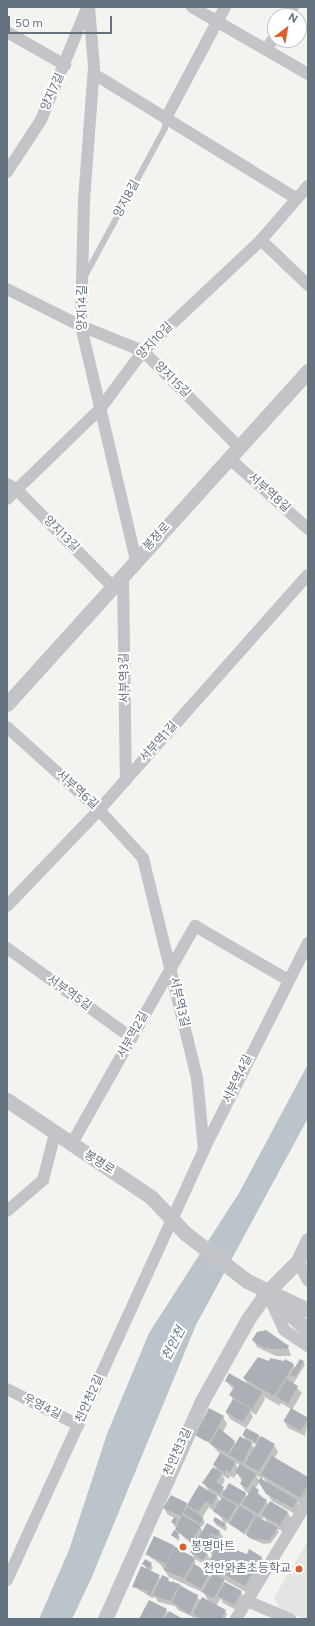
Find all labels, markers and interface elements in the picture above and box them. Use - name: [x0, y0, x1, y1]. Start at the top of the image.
- scale bar: [10, 8, 114, 34]
- north arrow: [267, 8, 307, 48]
- text: N: [286, 10, 300, 26]
- text: 50 m: [15, 16, 43, 30]
- street label: 양지7길: [38, 71, 68, 113]
- street label: 양지8길: [111, 178, 143, 220]
- street label: 양지14길: [76, 285, 90, 331]
- street label: 양지10길: [134, 320, 176, 362]
- street label: 양지15길: [151, 359, 193, 401]
- street label: 서부역8길: [245, 470, 293, 516]
- street label: 양지13길: [40, 513, 82, 555]
- street label: 봉정로: [140, 520, 174, 554]
- street label: 서부역3길: [117, 653, 133, 703]
- street label: 서부역1길: [137, 719, 181, 765]
- street label: 서부역6길: [53, 768, 101, 812]
- street label: 서부역5길: [44, 972, 94, 1014]
- street label: 서부역3길: [166, 976, 192, 1028]
- street label: 서부역2길: [114, 1009, 152, 1061]
- street label: 서부역4길: [220, 1053, 256, 1105]
- street label: 봉명로: [81, 1148, 117, 1178]
- water label: 천안천: [159, 1324, 189, 1364]
- street label: 천안천2길: [73, 1373, 107, 1425]
- street label: 우영4길: [21, 1391, 63, 1423]
- street label: 천안천3길: [161, 1426, 195, 1478]
- place label: 봉명마트: [191, 1540, 235, 1554]
- marker: 봉명마트: [178, 1542, 188, 1552]
- place label: 천안와촌초등학교: [203, 1562, 291, 1576]
- marker: 천안와촌초등학교: [294, 1564, 304, 1574]

